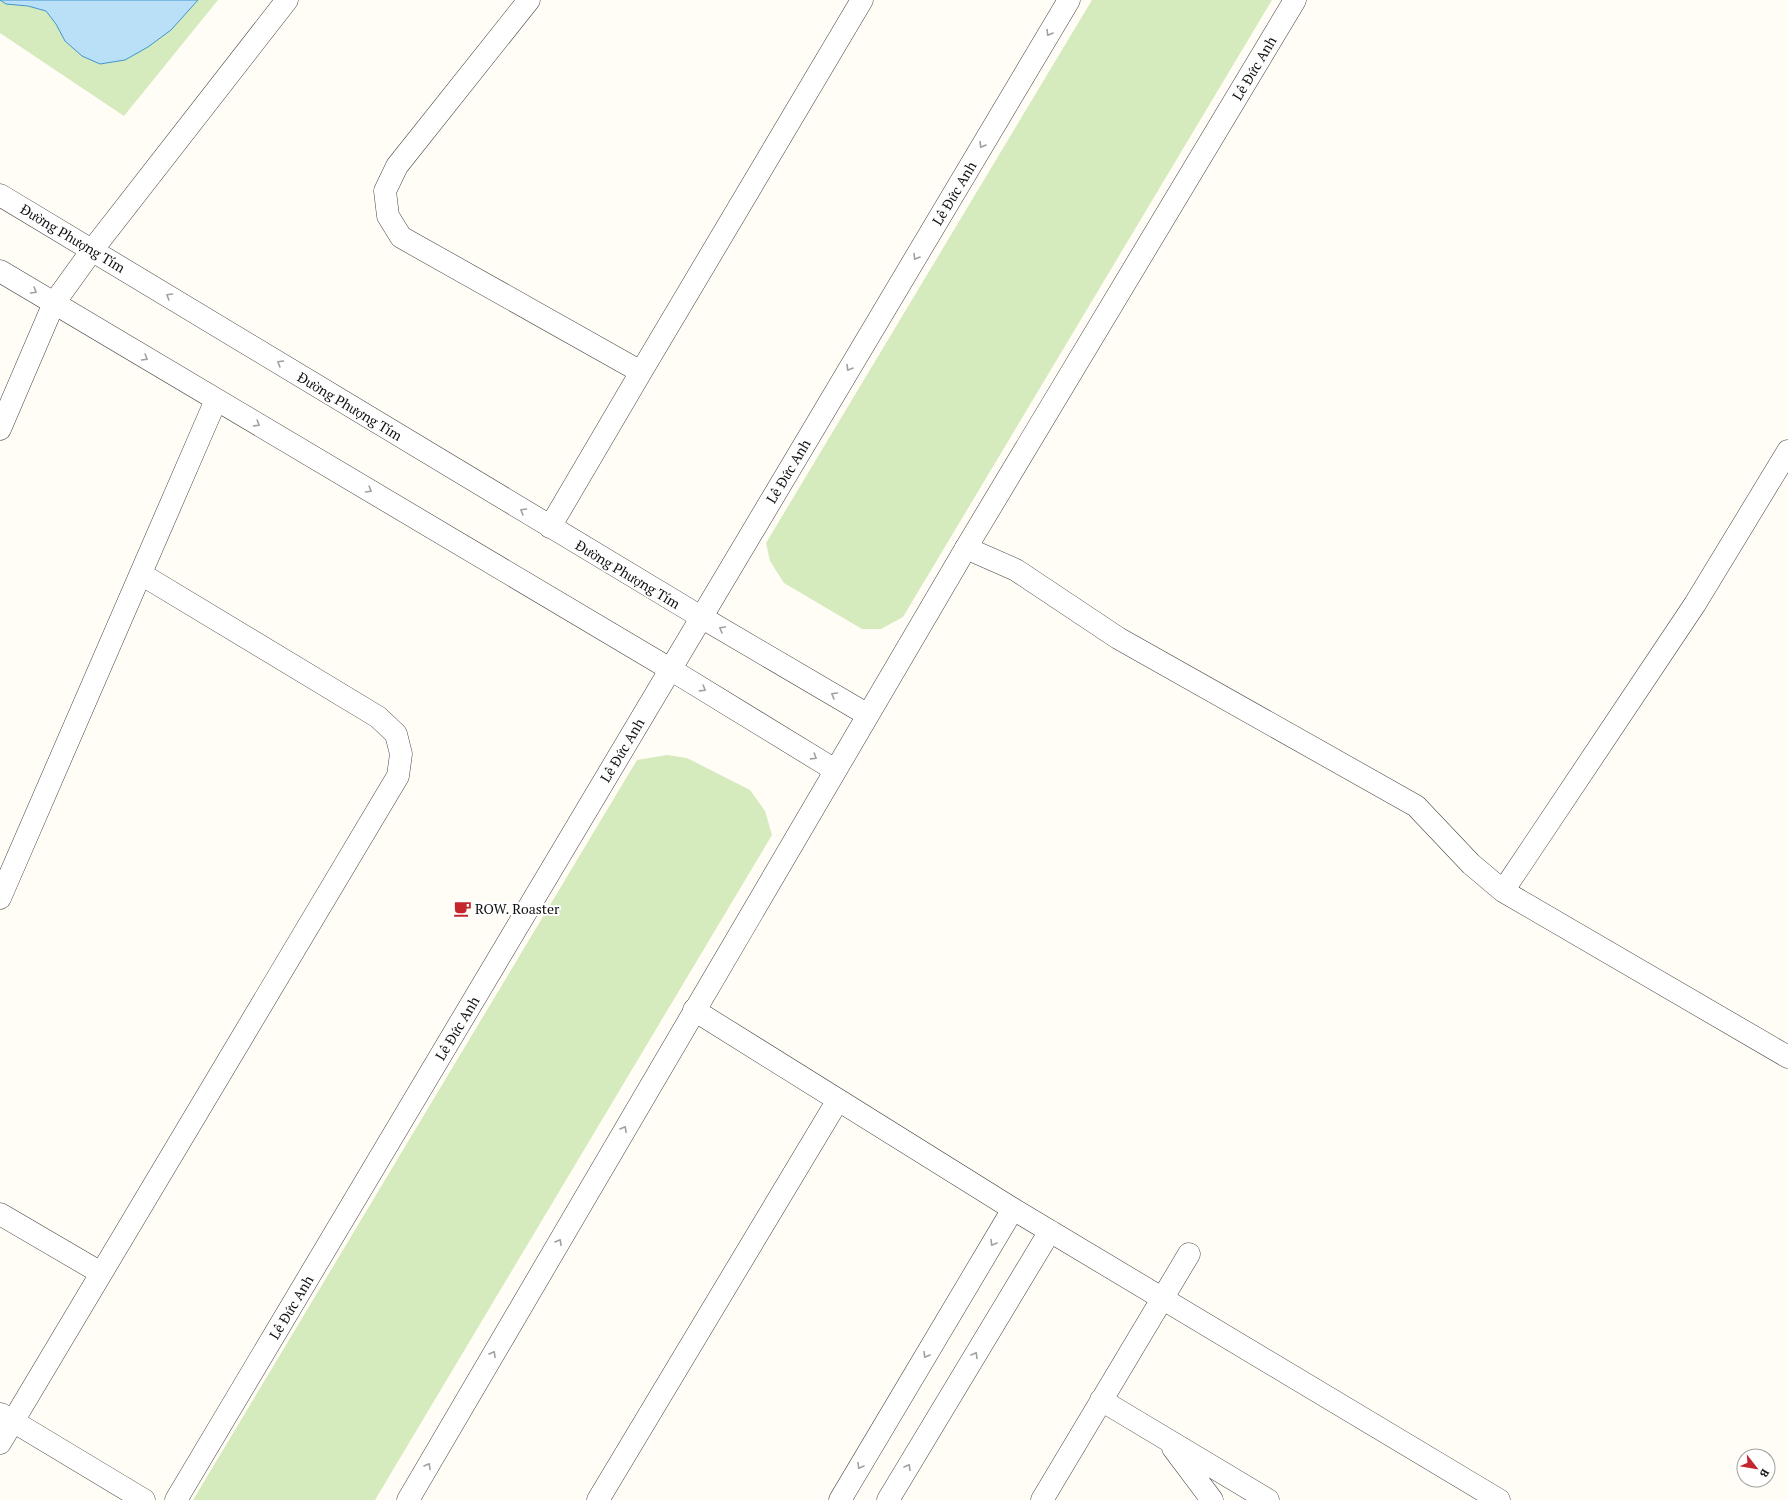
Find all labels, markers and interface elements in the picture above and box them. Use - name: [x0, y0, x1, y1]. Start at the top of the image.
- one-way arrow: [1046, 29, 1053, 37]
- street label: Lê Đức Anh: [1227, 33, 1281, 103]
- one-way arrow: [980, 141, 987, 148]
- street label: Lê Đức Anh: [927, 158, 981, 228]
- street label: Đường Phượng Tím: [17, 199, 129, 277]
- one-way arrow: [913, 253, 920, 260]
- one-way arrow: [30, 287, 37, 294]
- one-way arrow: [166, 293, 173, 301]
- one-way arrow: [141, 353, 148, 360]
- one-way arrow: [277, 361, 284, 368]
- one-way arrow: [846, 364, 854, 371]
- street label: Đường Phượng Tím: [294, 367, 406, 445]
- one-way arrow: [253, 419, 260, 426]
- street label: Lê Đức Anh: [761, 436, 815, 506]
- one-way arrow: [365, 486, 372, 493]
- one-way arrow: [520, 508, 527, 515]
- street label: Đường Phượng Tím: [572, 535, 684, 613]
- one-way arrow: [719, 627, 726, 634]
- one-way arrow: [699, 685, 706, 692]
- one-way arrow: [831, 693, 838, 700]
- street label: Lê Đức Anh: [595, 715, 649, 785]
- one-way arrow: [810, 753, 817, 760]
- cafe icon: ROW. Roaster: [452, 898, 472, 918]
- place label: ROW. Roaster: [475, 899, 560, 918]
- street label: Lê Đức Anh: [430, 993, 484, 1063]
- one-way arrow: [620, 1126, 627, 1133]
- one-way arrow: [554, 1239, 561, 1246]
- one-way arrow: [991, 1239, 998, 1246]
- street label: Lê Đức Anh: [264, 1272, 318, 1342]
- one-way arrow: [489, 1351, 496, 1358]
- one-way arrow: [924, 1351, 931, 1358]
- one-way arrow: [971, 1352, 978, 1359]
- north arrow: [1736, 1448, 1776, 1488]
- one-way arrow: [857, 1462, 864, 1469]
- one-way arrow: [423, 1463, 431, 1470]
- one-way arrow: [904, 1464, 911, 1471]
- text: B: [1757, 1466, 1772, 1480]

